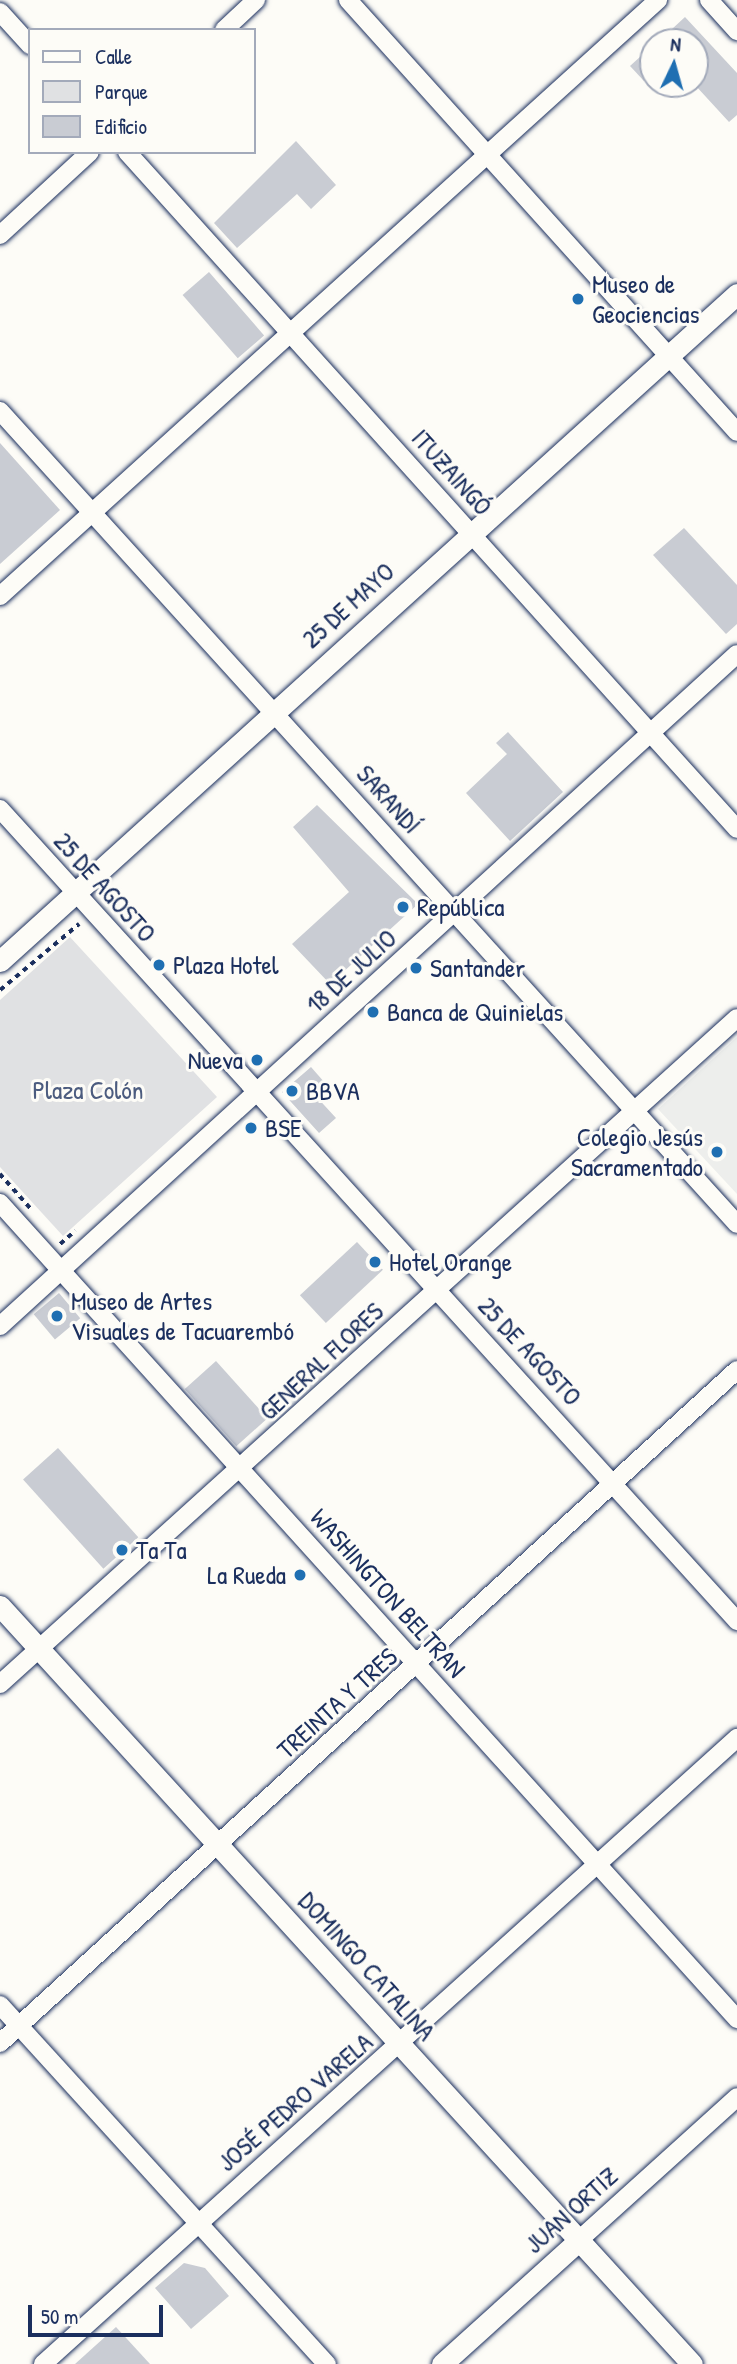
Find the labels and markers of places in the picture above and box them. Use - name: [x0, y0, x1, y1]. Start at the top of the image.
- place label: Museo de Geociencias: [592, 268, 699, 330]
- marker: Museo de Geociencias: [570, 291, 586, 307]
- place label: República: [417, 891, 504, 923]
- marker: República: [395, 899, 411, 915]
- place label: Plaza Hotel: [173, 949, 279, 981]
- place label: Santander: [430, 952, 525, 984]
- marker: Plaza Hotel: [151, 957, 167, 973]
- marker: Santander: [408, 960, 424, 976]
- place label: Banca de Quinielas: [387, 996, 563, 1028]
- marker: Banca de Quinielas: [365, 1004, 381, 1020]
- place label: Nueva: [188, 1044, 243, 1076]
- marker: Nueva: [249, 1052, 265, 1068]
- place label: BBVA: [306, 1075, 360, 1107]
- marker: BBVA: [284, 1083, 300, 1099]
- place label: BSE: [265, 1112, 302, 1144]
- marker: BSE: [243, 1120, 259, 1136]
- place label: Colegio Jesús Sacramentado: [571, 1121, 703, 1182]
- marker: Colegio Jesús Sacramentado: [709, 1144, 725, 1160]
- place label: Hotel Orange: [389, 1246, 512, 1278]
- marker: Hotel Orange: [367, 1254, 383, 1270]
- place label: Museo de Artes Visuales de Tacuarembó: [71, 1285, 294, 1346]
- marker: Museo de Artes Visuales de Tacuarembó: [49, 1308, 65, 1324]
- place label: Ta Ta: [136, 1534, 187, 1566]
- marker: Ta Ta: [114, 1542, 130, 1558]
- place label: La Rueda: [207, 1559, 286, 1591]
- marker: La Rueda: [292, 1567, 308, 1583]

